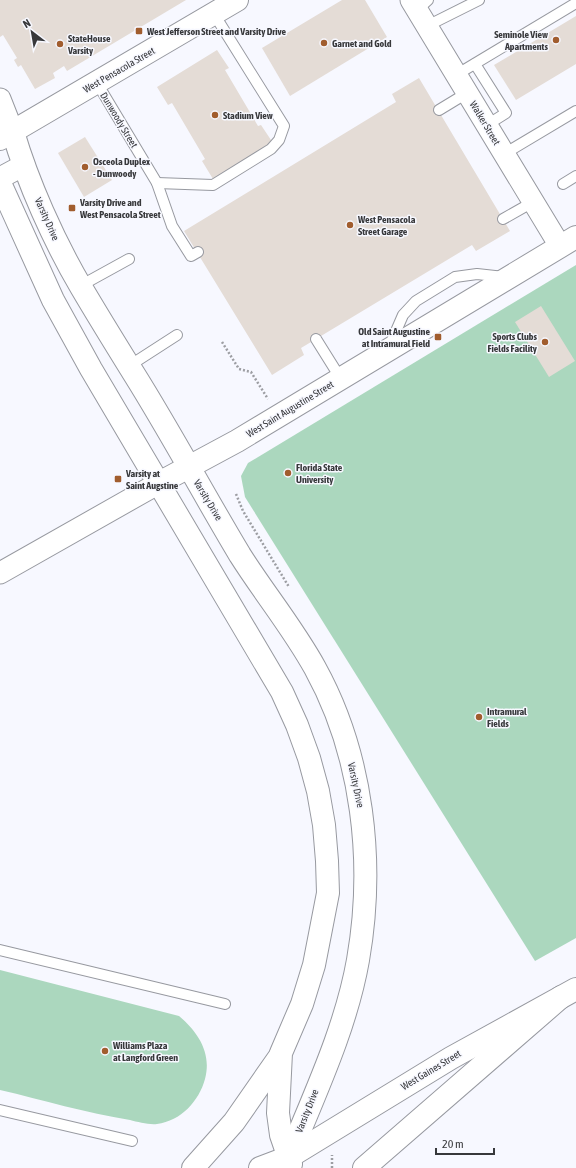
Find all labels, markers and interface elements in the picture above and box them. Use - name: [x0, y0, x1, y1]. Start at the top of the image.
- north arrow: [12, 12, 52, 52]
- text: N: [21, 17, 33, 30]
- marker: West Jefferson Street and Varsity Drive: [134, 26, 144, 36]
- place label: West Jefferson Street and Varsity Drive: [146, 26, 287, 37]
- place label: Seminole View Apartments: [494, 29, 548, 52]
- place label: StateHouse Varsity: [67, 33, 111, 56]
- marker: Seminole View Apartments: [551, 35, 561, 45]
- marker: Garnet and Gold: [319, 38, 329, 48]
- place label: Garnet and Gold: [332, 38, 392, 49]
- marker: StateHouse Varsity: [55, 39, 65, 49]
- street label: West Pensacola Street: [81, 45, 157, 95]
- street label: Dunwoody Street: [98, 90, 140, 150]
- street label: Walker Street: [468, 99, 502, 147]
- marker: Stadium View: [210, 110, 220, 120]
- place label: Stadium View: [223, 110, 273, 121]
- place label: Osceola Duplex - Dunwoody: [93, 156, 150, 179]
- marker: Osceola Duplex - Dunwoody: [80, 162, 90, 172]
- street label: Varsity Drive: [33, 196, 62, 243]
- place label: Varsity Drive and West Pensacola Street: [79, 197, 161, 220]
- marker: Varsity Drive and West Pensacola Street: [67, 203, 77, 213]
- place label: West Pensacola Street Garage: [357, 214, 416, 237]
- marker: West Pensacola Street Garage: [345, 220, 355, 230]
- place label: Old Saint Augustine at Intramural Field: [358, 326, 430, 349]
- place label: Sports Clubs Fields Facility: [488, 331, 538, 354]
- marker: Old Saint Augustine at Intramural Field: [433, 332, 443, 342]
- marker: Sports Clubs Fields Facility: [540, 337, 550, 347]
- street label: West Saint Augustine Street: [244, 379, 336, 439]
- place label: Florida State University: [296, 462, 343, 485]
- place label: Varsity at Saint Augstine: [125, 468, 179, 491]
- marker: Florida State University: [283, 468, 293, 478]
- marker: Varsity at Saint Augstine: [113, 474, 123, 484]
- street label: Varsity Drive: [191, 478, 225, 523]
- place label: Intramural Fields: [487, 706, 527, 729]
- marker: Intramural Fields: [474, 712, 484, 722]
- street label: Varsity Drive: [346, 761, 366, 809]
- place label: Williams Plaza at Langford Green: [112, 1040, 178, 1063]
- marker: Williams Plaza at Langford Green: [100, 1046, 110, 1056]
- street label: West Gaines Street: [399, 1048, 463, 1092]
- street label: Varsity Drive: [293, 1087, 321, 1134]
- scale bar: [436, 1130, 494, 1156]
- text: 20 m: [442, 1137, 464, 1151]

